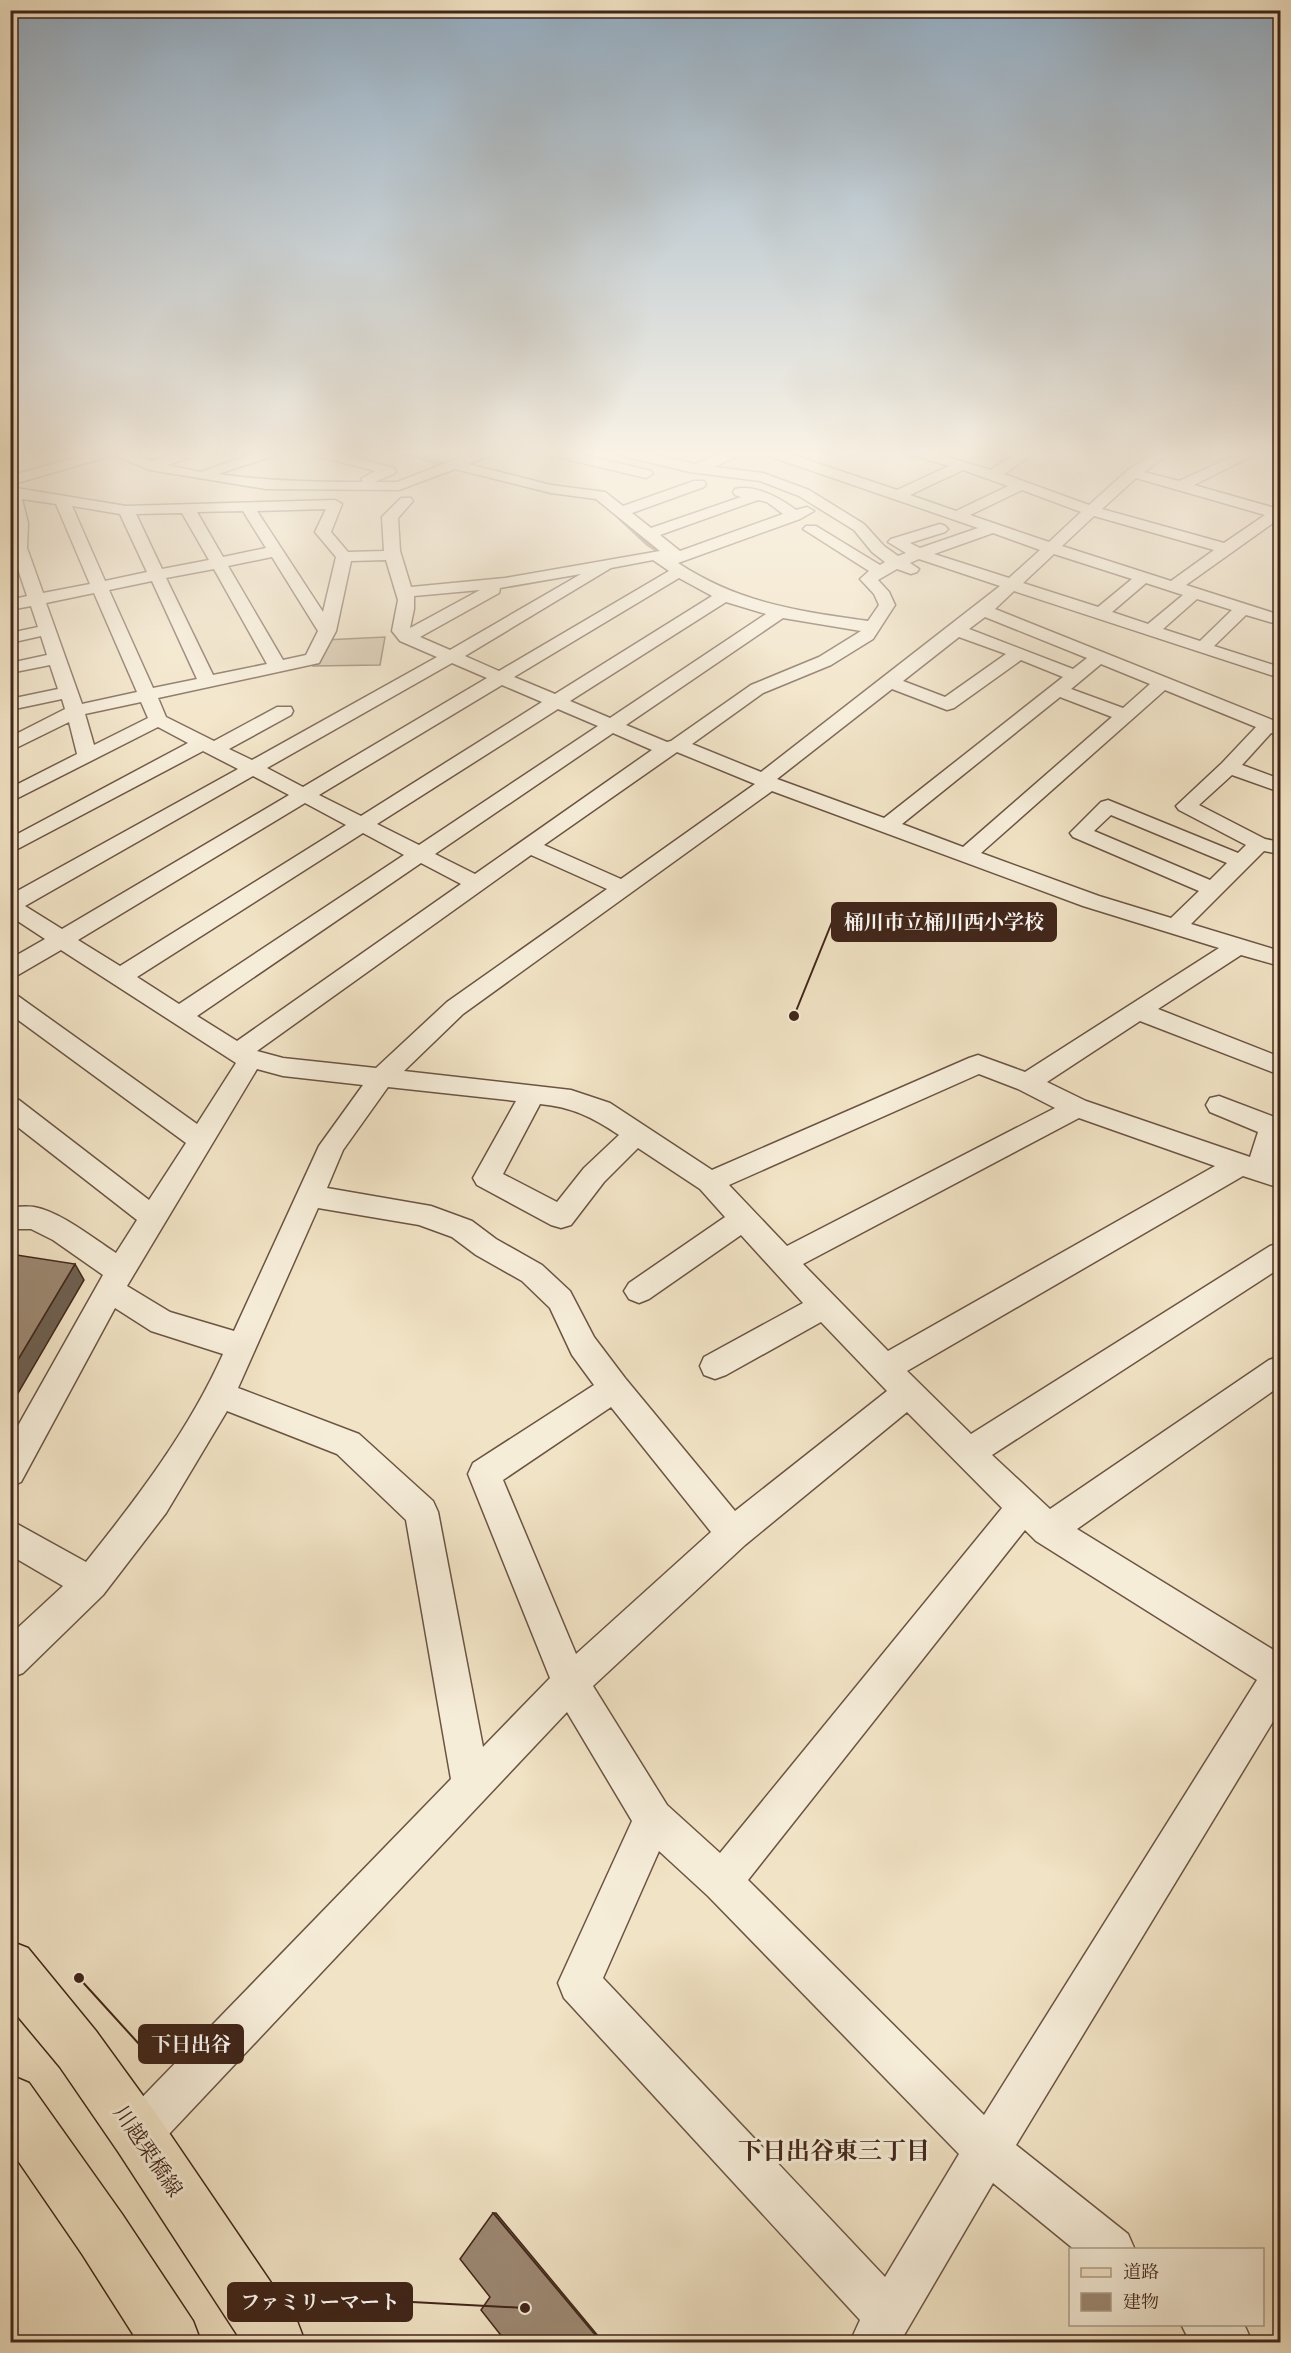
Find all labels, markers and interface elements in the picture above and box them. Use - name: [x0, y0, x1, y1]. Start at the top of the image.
- callout: 桶川市立桶川西小学校: [832, 903, 1056, 941]
- text: 桶川市立桶川西小学校: [844, 910, 1044, 934]
- callout: 下日出谷: [139, 2025, 243, 2063]
- text: 下日出谷: [151, 2032, 231, 2056]
- street label: 川越栗橋線: [109, 2100, 188, 2201]
- district label: 下日出谷東三丁目: [738, 2136, 930, 2165]
- legend: [1069, 2248, 1264, 2326]
- text: 道路: [1123, 2261, 1159, 2283]
- callout: ファミリーマート: [228, 2283, 412, 2321]
- text: ファミリーマート: [240, 2290, 400, 2314]
- text: 建物: [1123, 2291, 1159, 2313]

